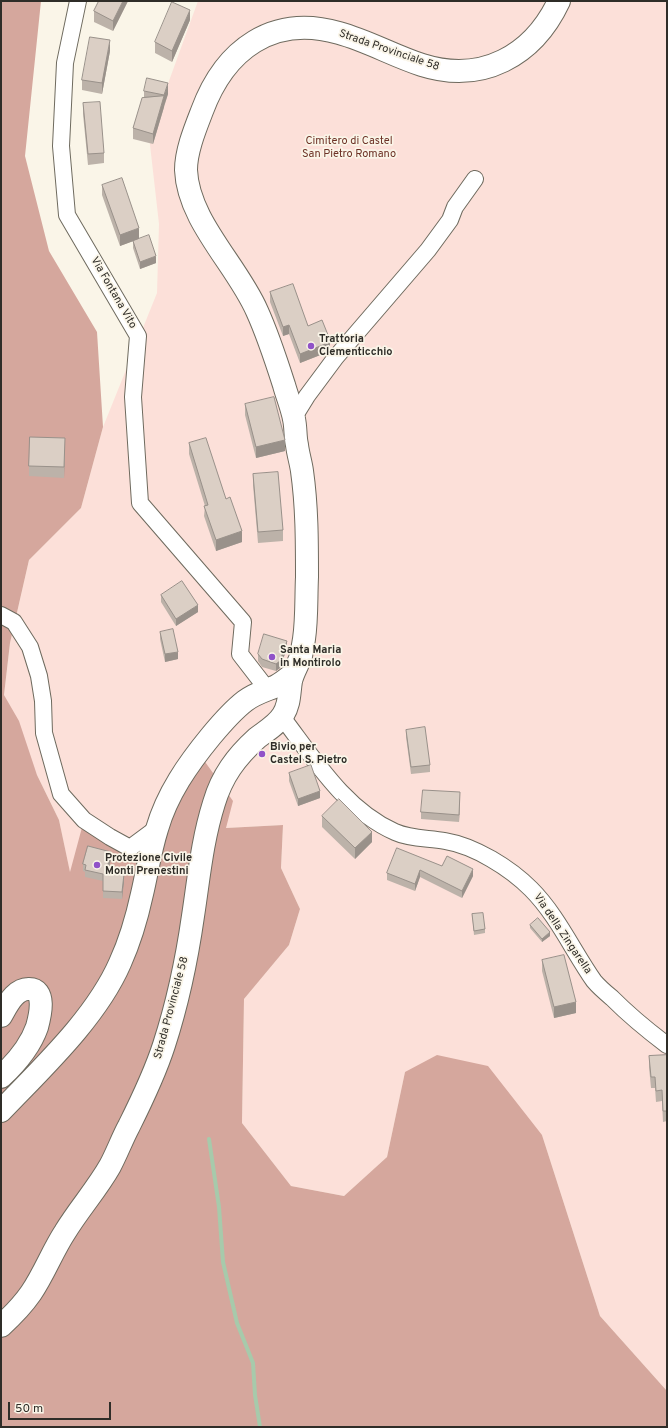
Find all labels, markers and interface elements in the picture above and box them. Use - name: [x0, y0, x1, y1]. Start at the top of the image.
- street label: Strada Provinciale 58: [337, 28, 441, 74]
- park label: Cimitero di Castel San Pietro Romano: [302, 135, 396, 161]
- street label: Via Fontana Vito: [87, 255, 139, 331]
- place label: Trattoria Clementicchio: [319, 333, 393, 359]
- marker: Trattoria Clementicchio: [306, 341, 316, 351]
- place label: Santa Maria in Montirolo: [280, 644, 341, 670]
- marker: Santa Maria in Montirolo: [267, 652, 277, 662]
- place label: Bivio per Castel S. Pietro: [270, 741, 347, 767]
- marker: Bivio per Castel S. Pietro: [257, 749, 267, 759]
- place label: Protezione Civile Monti Prenestini: [105, 852, 192, 878]
- marker: Protezione Civile Monti Prenestini: [92, 860, 102, 870]
- street label: Via della Zingarella: [530, 891, 594, 977]
- street label: Strada Provinciale 58: [152, 955, 192, 1061]
- scale bar: [10, 1394, 113, 1420]
- text: 50 m: [15, 1401, 43, 1417]

